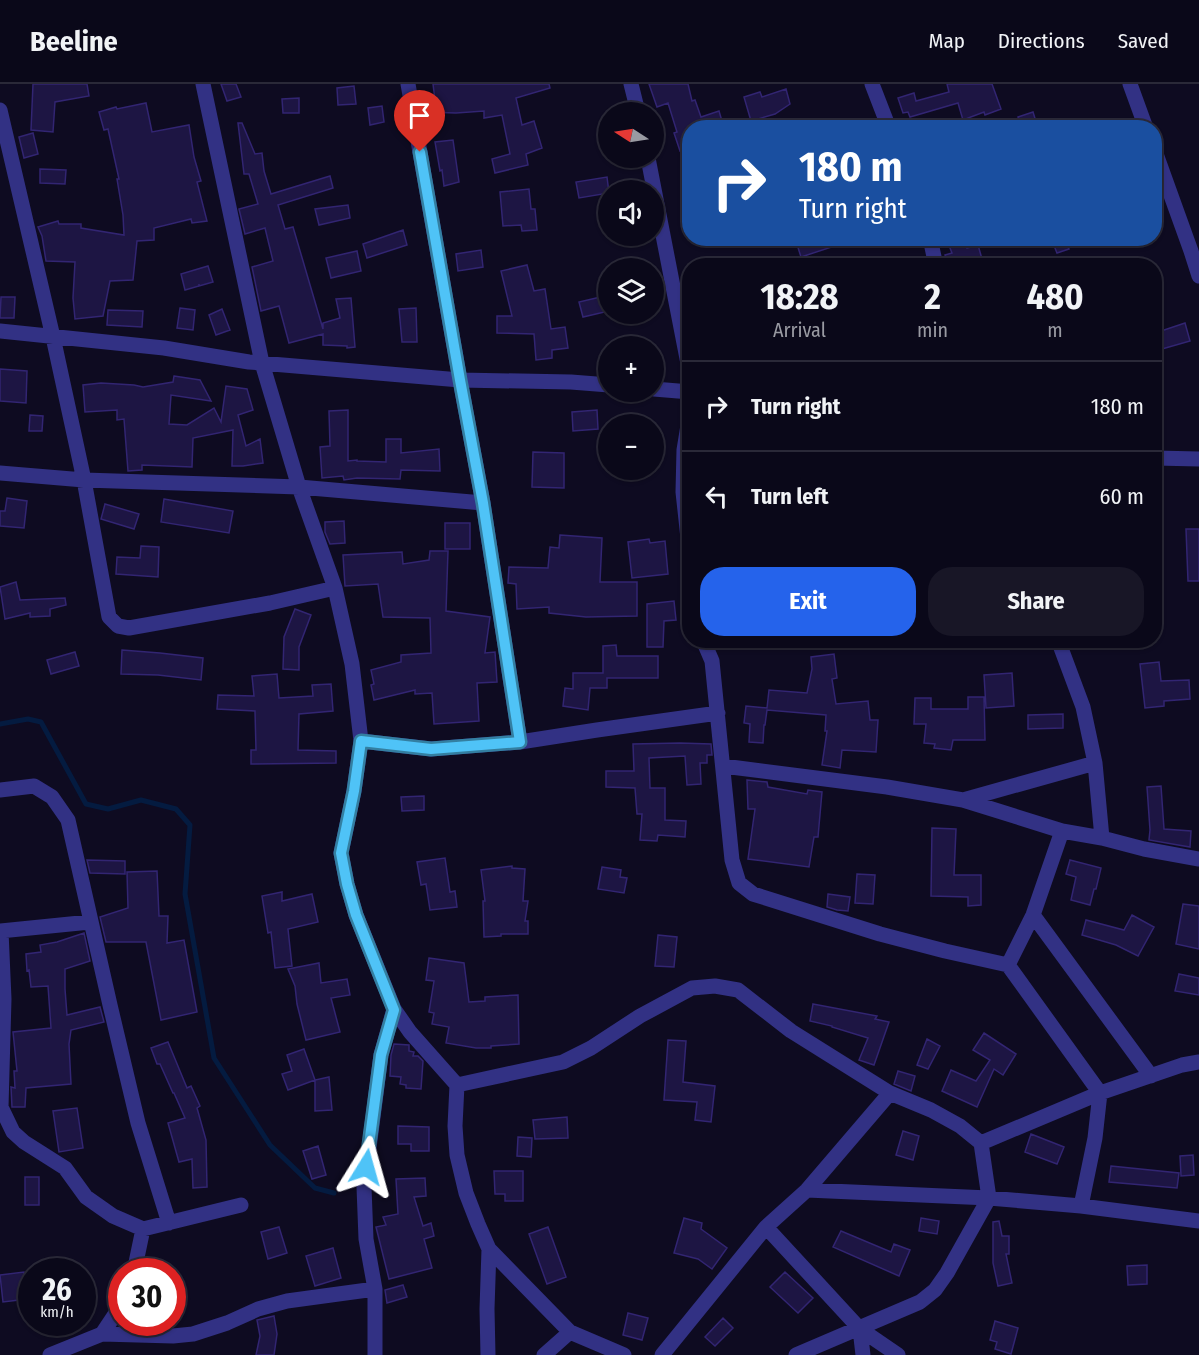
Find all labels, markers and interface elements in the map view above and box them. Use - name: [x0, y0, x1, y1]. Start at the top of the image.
- text: Beeline: [30, 25, 118, 58]
- text: Map: [928, 28, 965, 54]
- text: Directions: [998, 28, 1085, 54]
- text: Saved: [1118, 28, 1169, 54]
- pin: [394, 90, 445, 152]
- icon: arrive: [403, 99, 436, 132]
- north arrow: [598, 102, 664, 168]
- map controls: [598, 102, 664, 480]
- text: 180 m: [799, 142, 903, 192]
- icon: right: [700, 144, 778, 222]
- button: sound: [598, 180, 664, 246]
- text: Turn right: [799, 193, 907, 225]
- button: layers: [598, 258, 664, 324]
- text: 18:28: [760, 275, 839, 319]
- text: 2: [924, 275, 941, 319]
- text: 480: [1026, 275, 1084, 319]
- text: Arrival: [773, 318, 826, 342]
- text: min: [917, 318, 948, 342]
- text: m: [1047, 318, 1063, 342]
- button: +: [598, 336, 664, 402]
- icon: right: [700, 390, 733, 423]
- text: Turn right: [751, 393, 840, 420]
- text: 180 m: [1091, 393, 1144, 420]
- button: −: [598, 414, 664, 480]
- icon: left: [700, 480, 733, 513]
- text: Turn left: [751, 483, 829, 510]
- text: 60 m: [1100, 483, 1144, 510]
- button: Exit: [700, 567, 916, 636]
- button: Share: [928, 567, 1144, 636]
- position arrow: [334, 1135, 398, 1199]
- speed limit sign: 30: [108, 1258, 186, 1336]
- text: 26: [42, 1272, 72, 1308]
- text: km/h: [40, 1303, 74, 1321]

